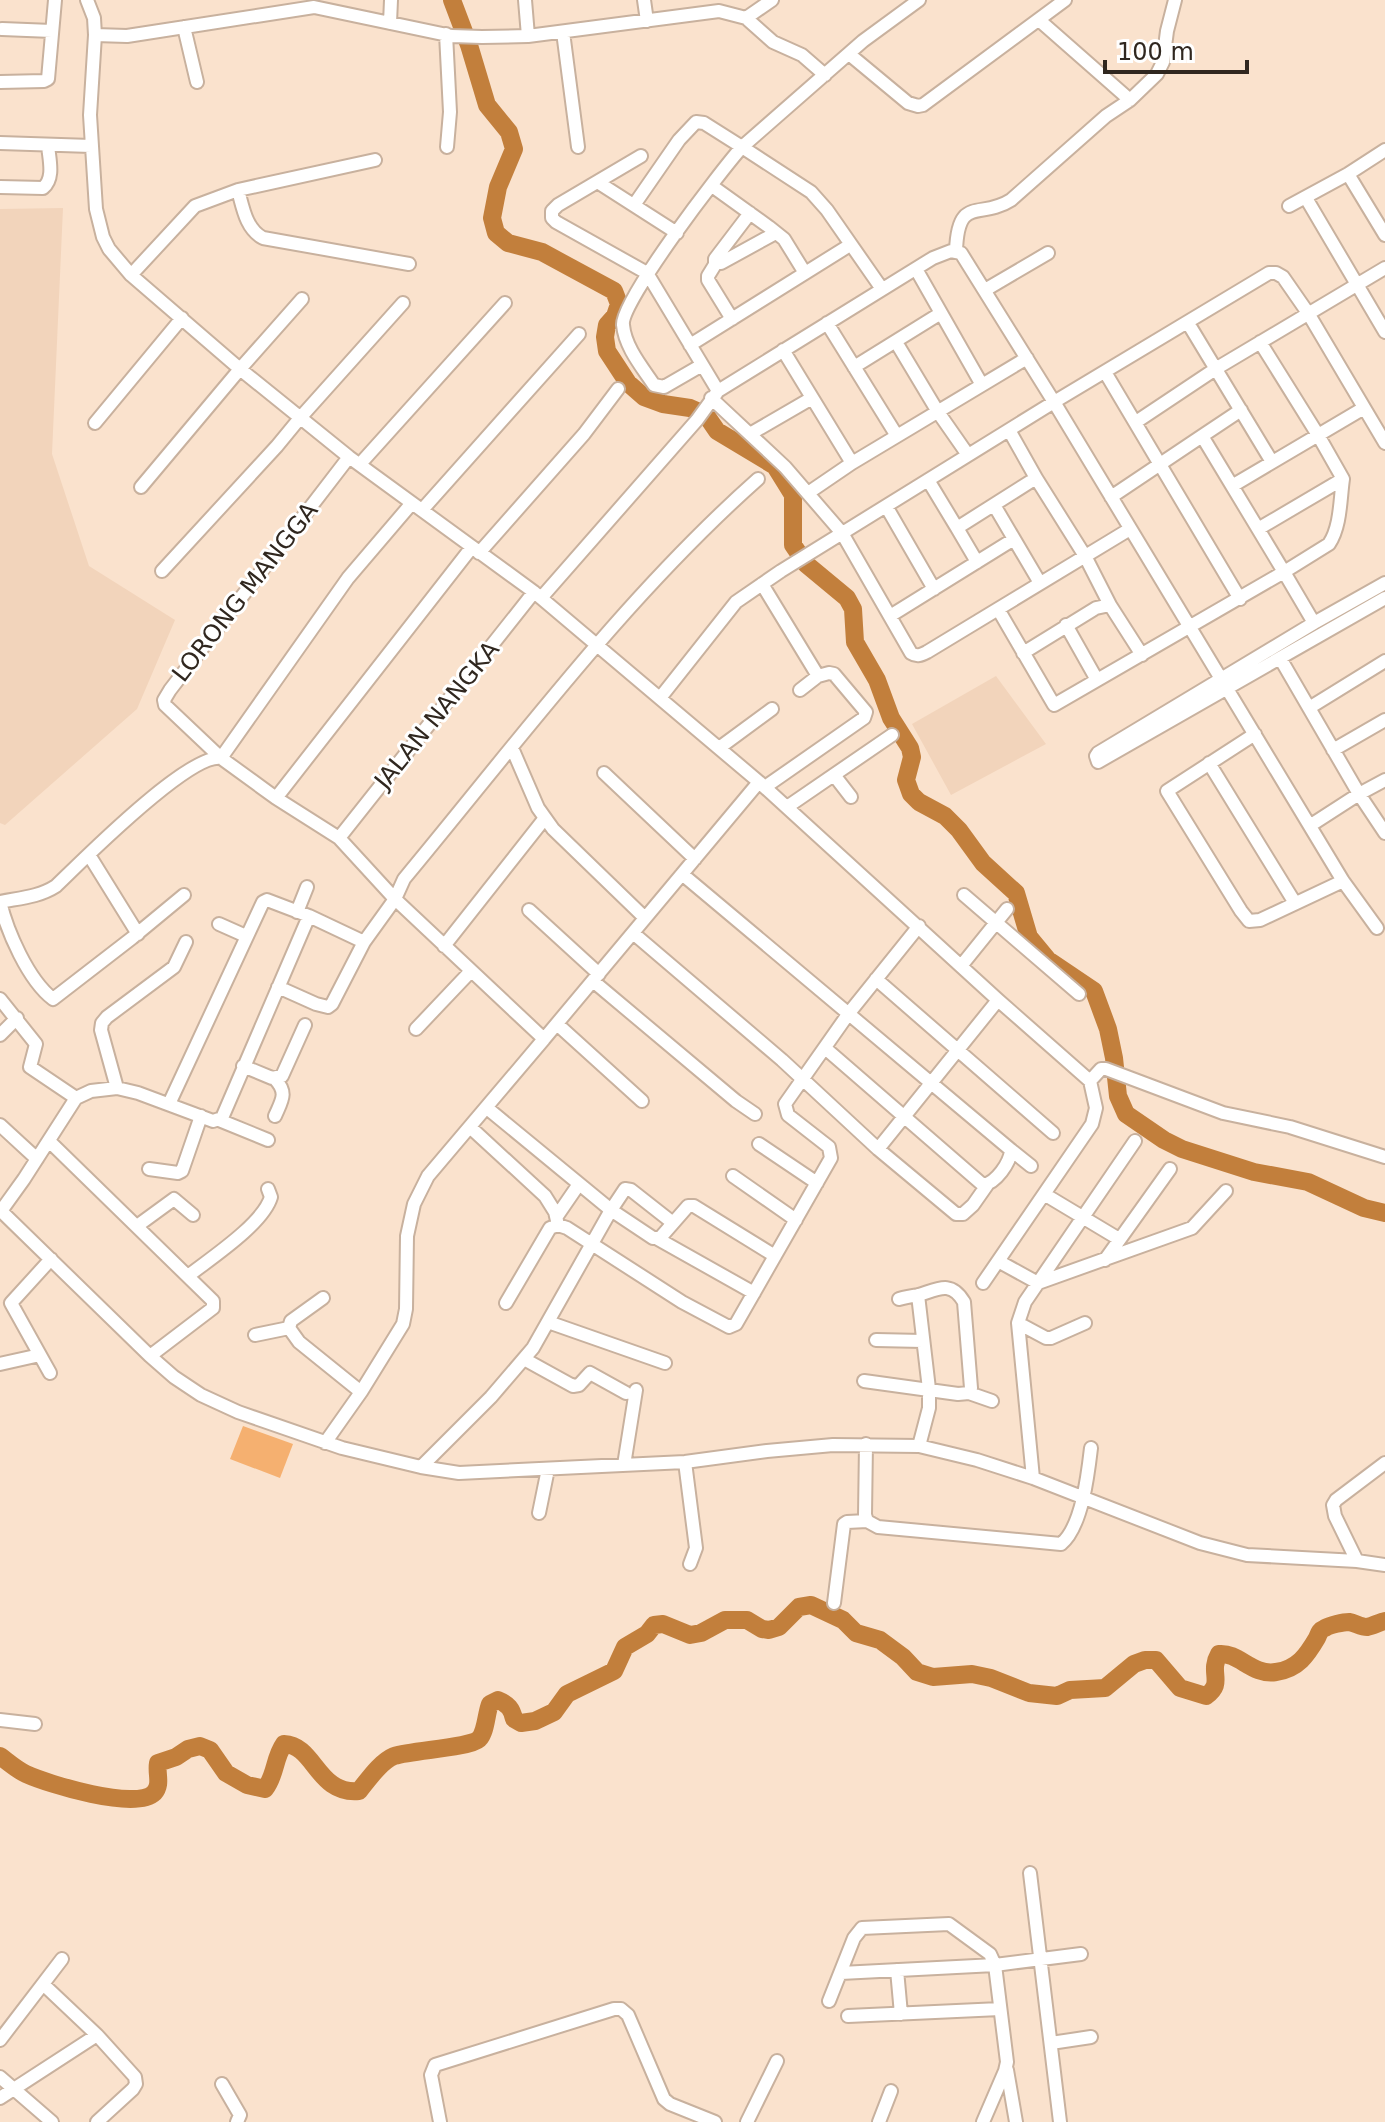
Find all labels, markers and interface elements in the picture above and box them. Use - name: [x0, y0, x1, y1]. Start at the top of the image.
- scale bar: [1105, 24, 1247, 74]
- text: 100 m: [1117, 38, 1194, 66]
- street label: LORONG MANGGA: [166, 496, 324, 687]
- street label: JALAN NANGKA: [368, 635, 505, 796]

